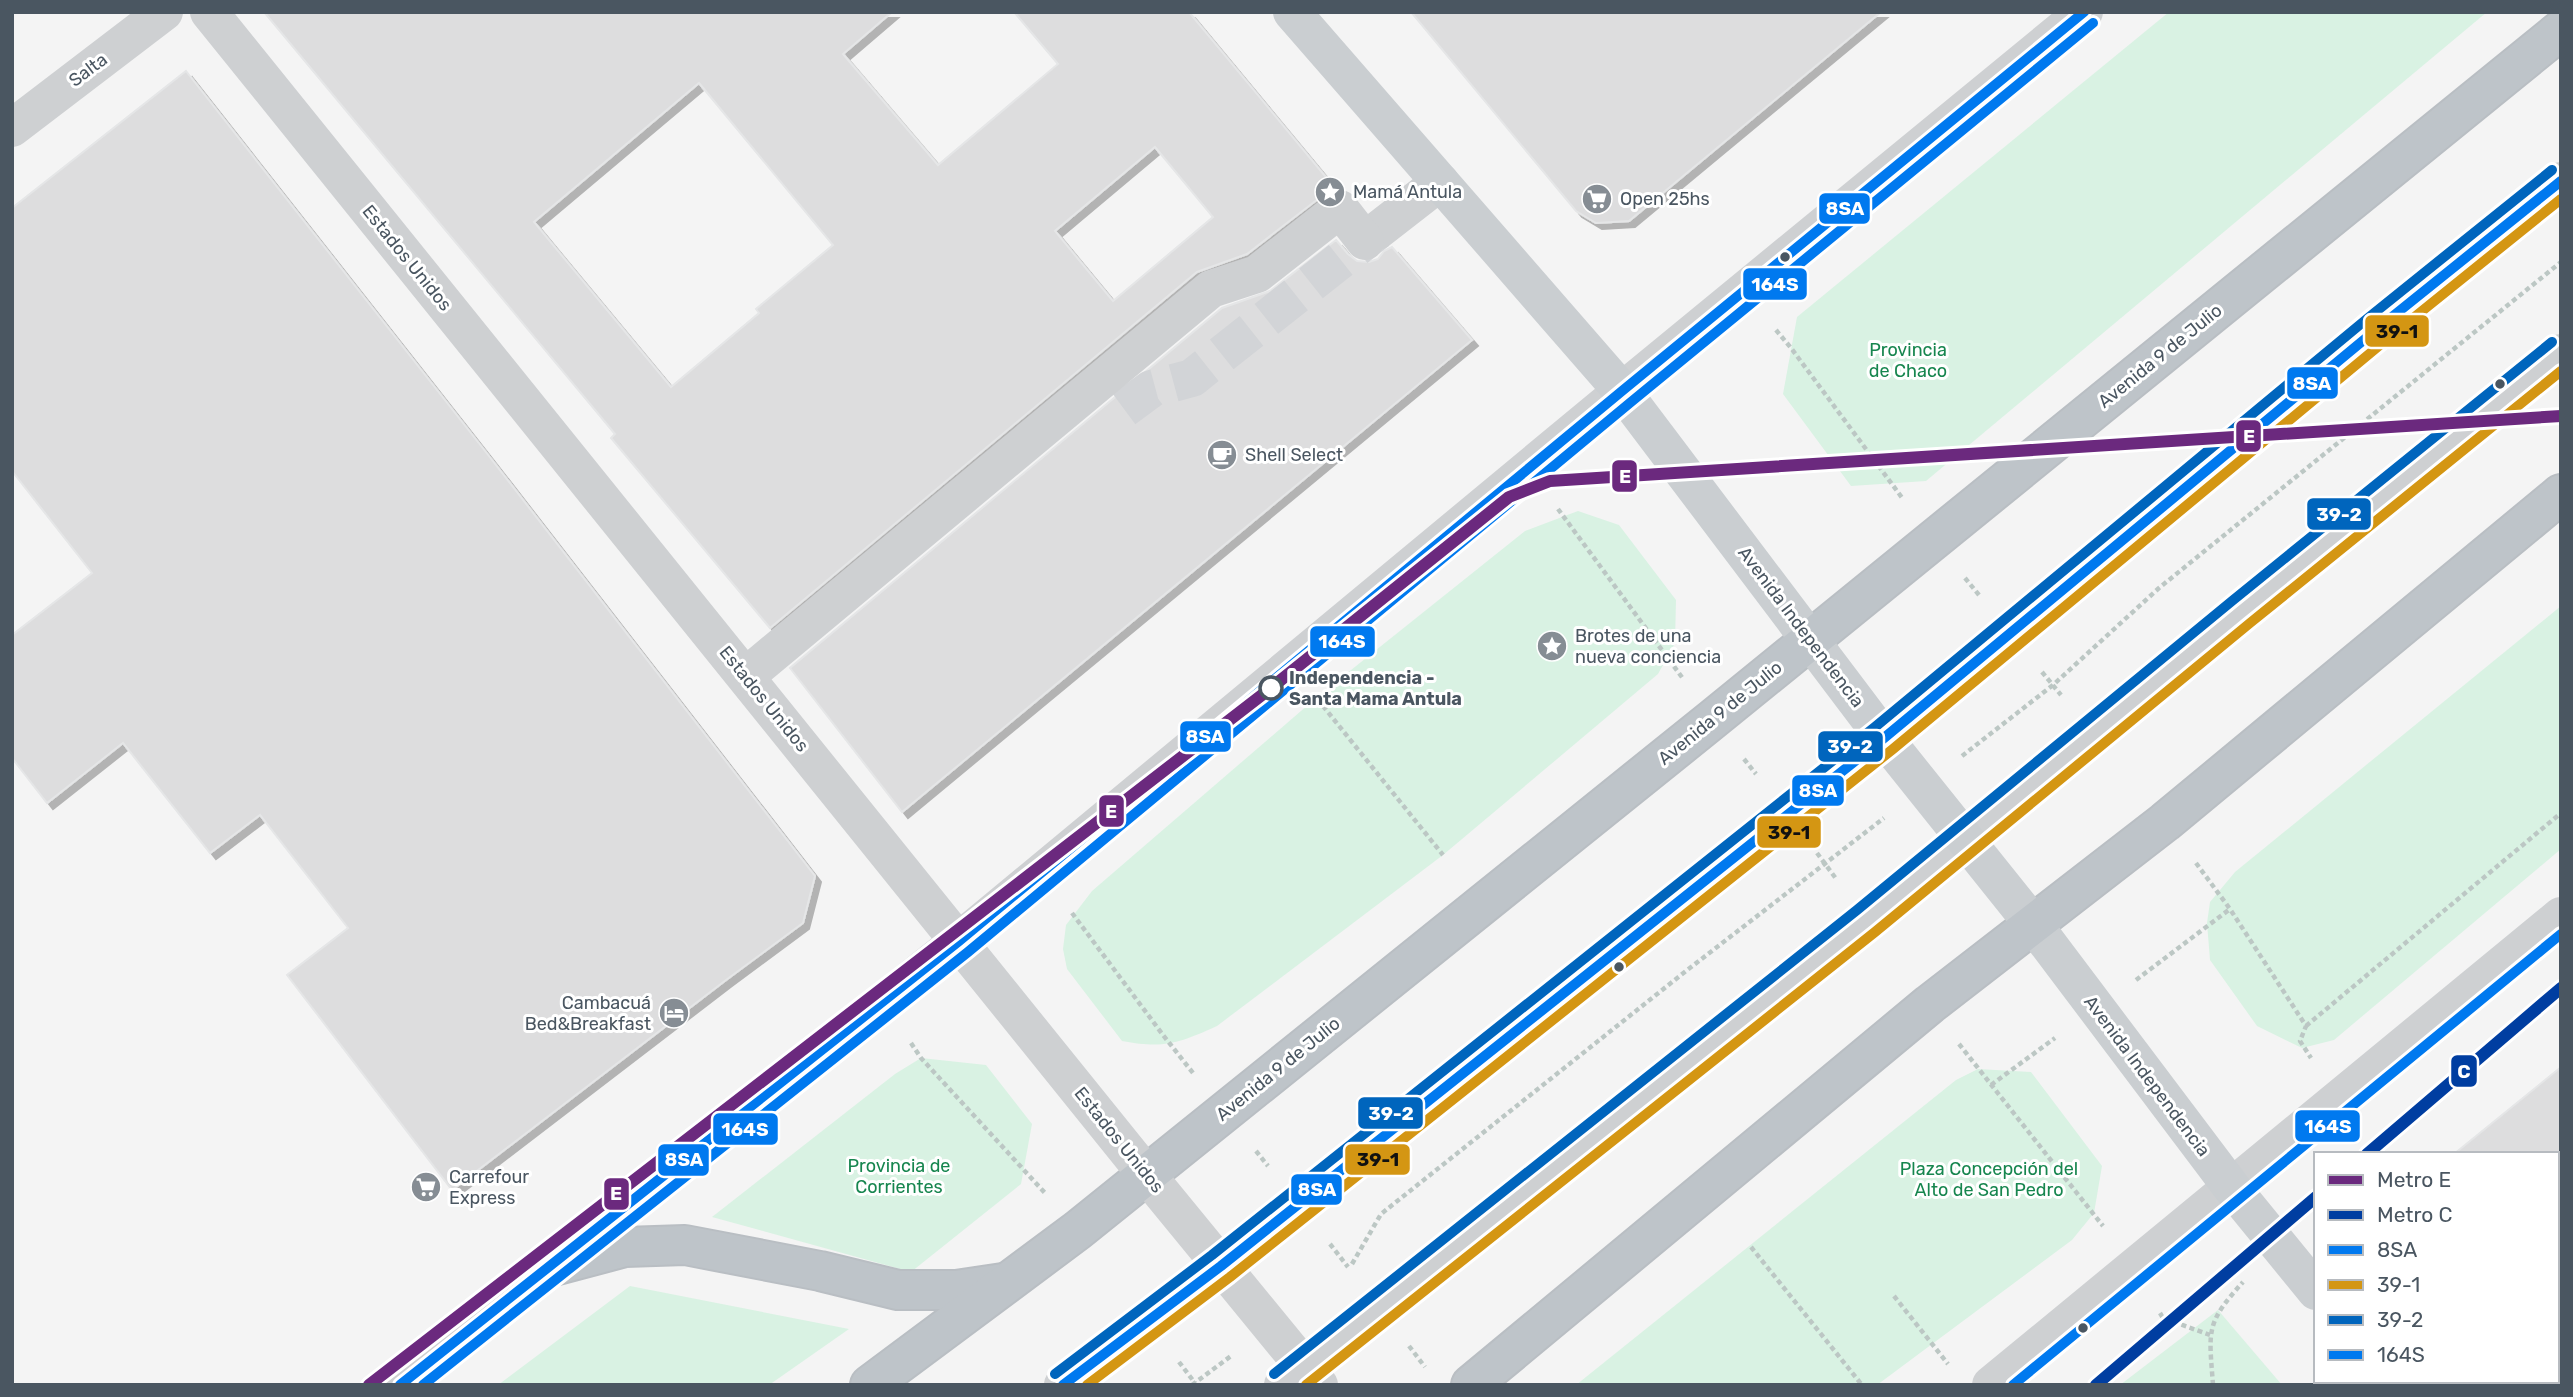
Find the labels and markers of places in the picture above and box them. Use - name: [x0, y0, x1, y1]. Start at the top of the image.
- place icon: Mamá Antula: [1313, 175, 1347, 209]
- place label: Mamá Antula: [1353, 181, 1462, 203]
- supermarket icon: Open 25hs: [1580, 182, 1614, 216]
- place label: Open 25hs: [1620, 188, 1710, 210]
- unlabelled marker: [1778, 250, 1792, 264]
- unlabelled marker: [2493, 377, 2507, 391]
- cafe icon: Shell Select: [1205, 438, 1239, 472]
- place label: Shell Select: [1245, 444, 1343, 466]
- place label: Brotes de una nueva conciencia: [1575, 625, 1721, 668]
- place icon: Brotes de una nueva conciencia: [1535, 629, 1569, 663]
- place label: Independencia - Santa Mama Antula: [1289, 667, 1462, 710]
- marker: Independencia - Santa Mama Antula: [1259, 676, 1283, 700]
- unlabelled marker: [1612, 960, 1626, 974]
- place label: Cambacuá Bed&Breakfast: [525, 992, 651, 1035]
- hotel icon: Cambacuá Bed&Breakfast: [657, 996, 691, 1030]
- place label: Carrefour Express: [449, 1166, 529, 1209]
- supermarket icon: Carrefour Express: [409, 1170, 443, 1204]
- unlabelled marker: [2076, 1321, 2090, 1335]

